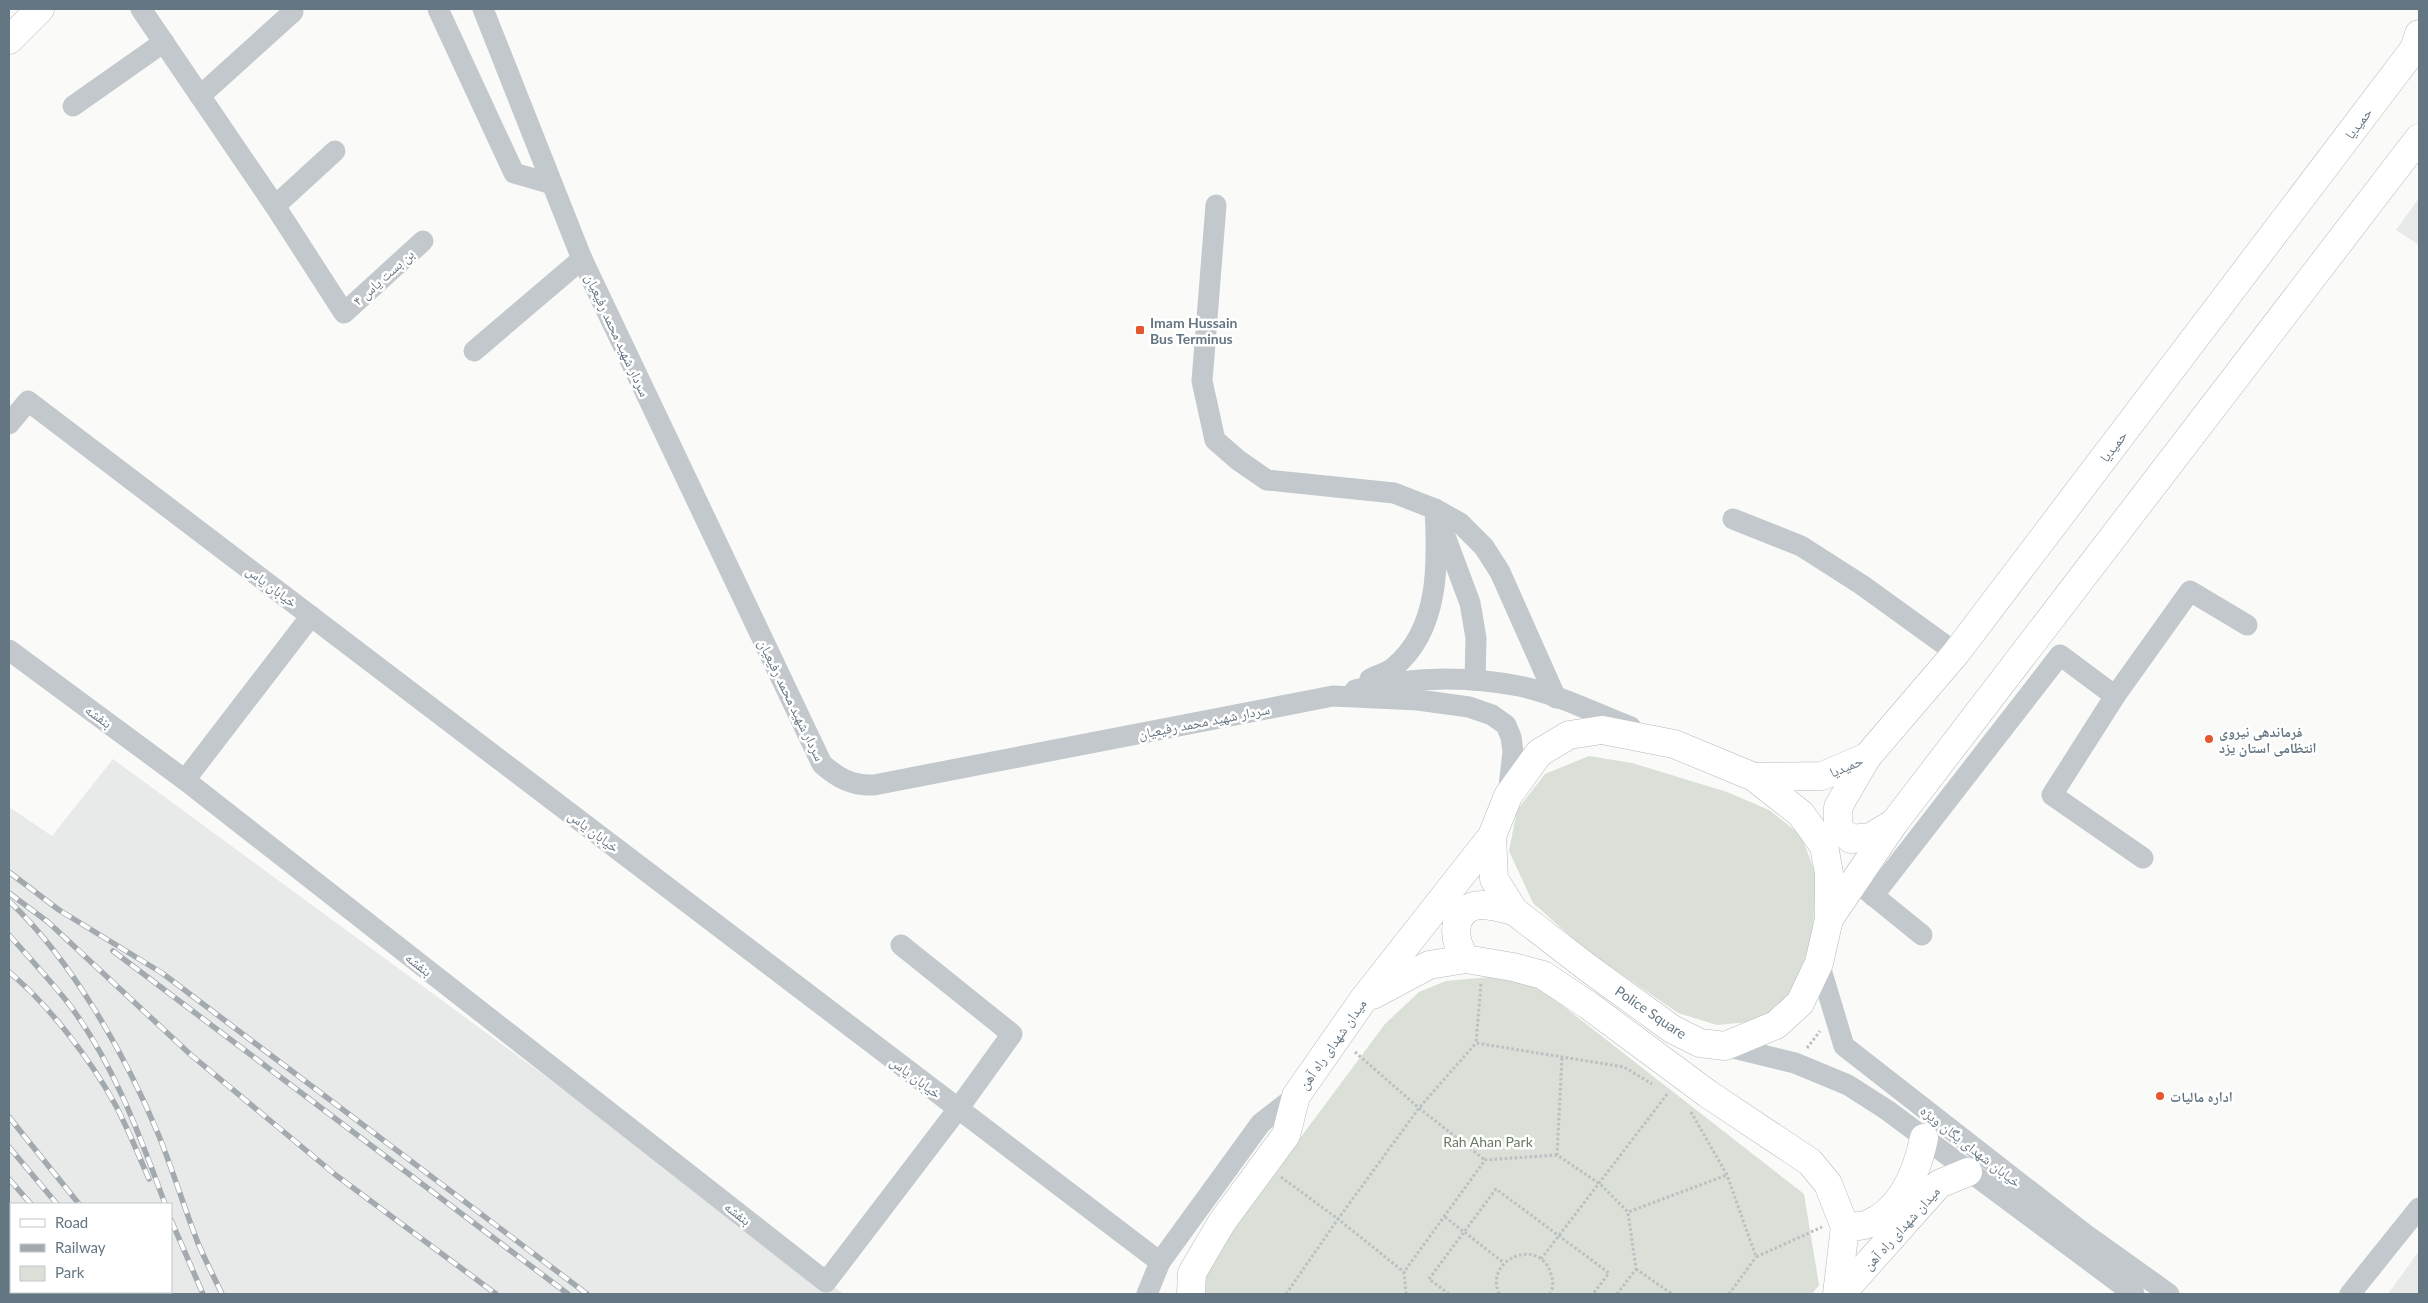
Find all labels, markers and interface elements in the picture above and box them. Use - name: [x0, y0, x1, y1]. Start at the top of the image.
- street label: حمیدیا: [2341, 104, 2375, 142]
- street label: بن بست یاس ۴: [349, 245, 418, 310]
- street label: سردار شهید محمد رفیعیان: [581, 271, 654, 399]
- place label: Imam Hussain Bus Terminus: [1150, 314, 1238, 347]
- marker: Imam Hussain Bus Terminus: [1134, 324, 1146, 336]
- street label: حمیدیا: [2096, 427, 2130, 465]
- street label: خیابان یاس: [243, 561, 301, 611]
- street label: سردار شهید محمد رفیعیان: [754, 636, 829, 764]
- street label: سردار شهید محمد رفیعیان: [1137, 700, 1271, 743]
- street label: بنفشه: [82, 701, 116, 732]
- place label: فرماندهی نیروی انتظامی استان یزد: [2219, 723, 2317, 757]
- marker: فرماندهی نیروی انتظامی استان یزد: [2203, 733, 2215, 745]
- street label: حمیدیا: [1827, 751, 1865, 781]
- street label: خیابان یاس: [565, 806, 623, 856]
- street label: بنفشه: [402, 948, 436, 980]
- street label: Police Square: [1612, 982, 1690, 1042]
- street label: میدان شهدای راه آهن: [1294, 995, 1370, 1093]
- street label: خیابان یاس: [887, 1052, 945, 1102]
- place label: اداره مالیات: [2170, 1088, 2233, 1105]
- marker: اداره مالیات: [2154, 1090, 2166, 1102]
- street label: خیابان شهدای یگان ویژه: [1917, 1102, 2025, 1191]
- park label: Rah Ahan Park: [1443, 1133, 1534, 1150]
- street label: میدان شهدای راه آهن: [1859, 1183, 1944, 1274]
- street label: بنفشه: [721, 1197, 755, 1229]
- legend: [10, 1203, 172, 1293]
- text: Road: [55, 1213, 88, 1231]
- text: Railway: [55, 1238, 106, 1256]
- text: Park: [55, 1263, 85, 1281]

